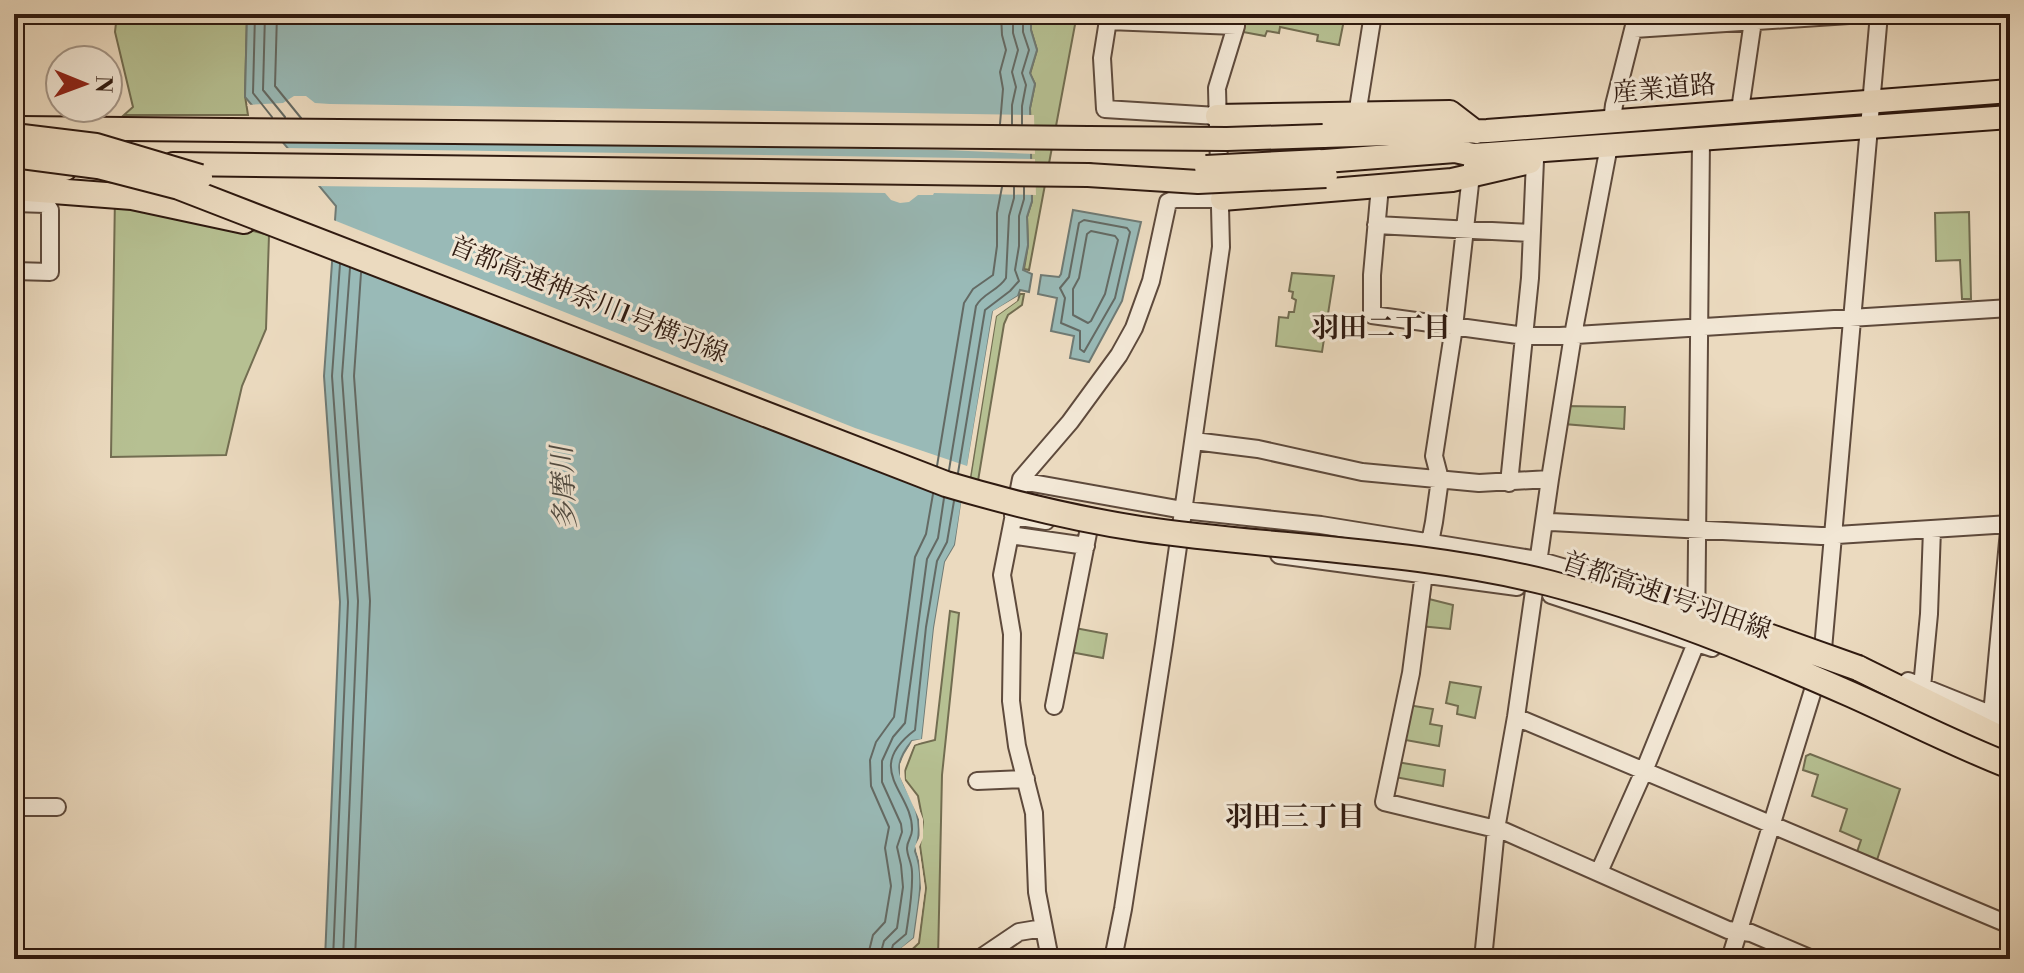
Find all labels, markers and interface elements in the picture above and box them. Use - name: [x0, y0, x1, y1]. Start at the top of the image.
- north arrow: [44, 44, 124, 124]
- street label: 産業道路: [1611, 69, 1717, 109]
- text: N: [89, 75, 116, 94]
- street label: 首都高速神奈川1号横羽線: [445, 229, 732, 370]
- district label: 羽田二丁目: [1311, 311, 1451, 346]
- water label: 多摩川: [545, 442, 584, 531]
- street label: 首都高速1号羽田線: [1558, 545, 1776, 647]
- district label: 羽田三丁目: [1225, 800, 1365, 835]

